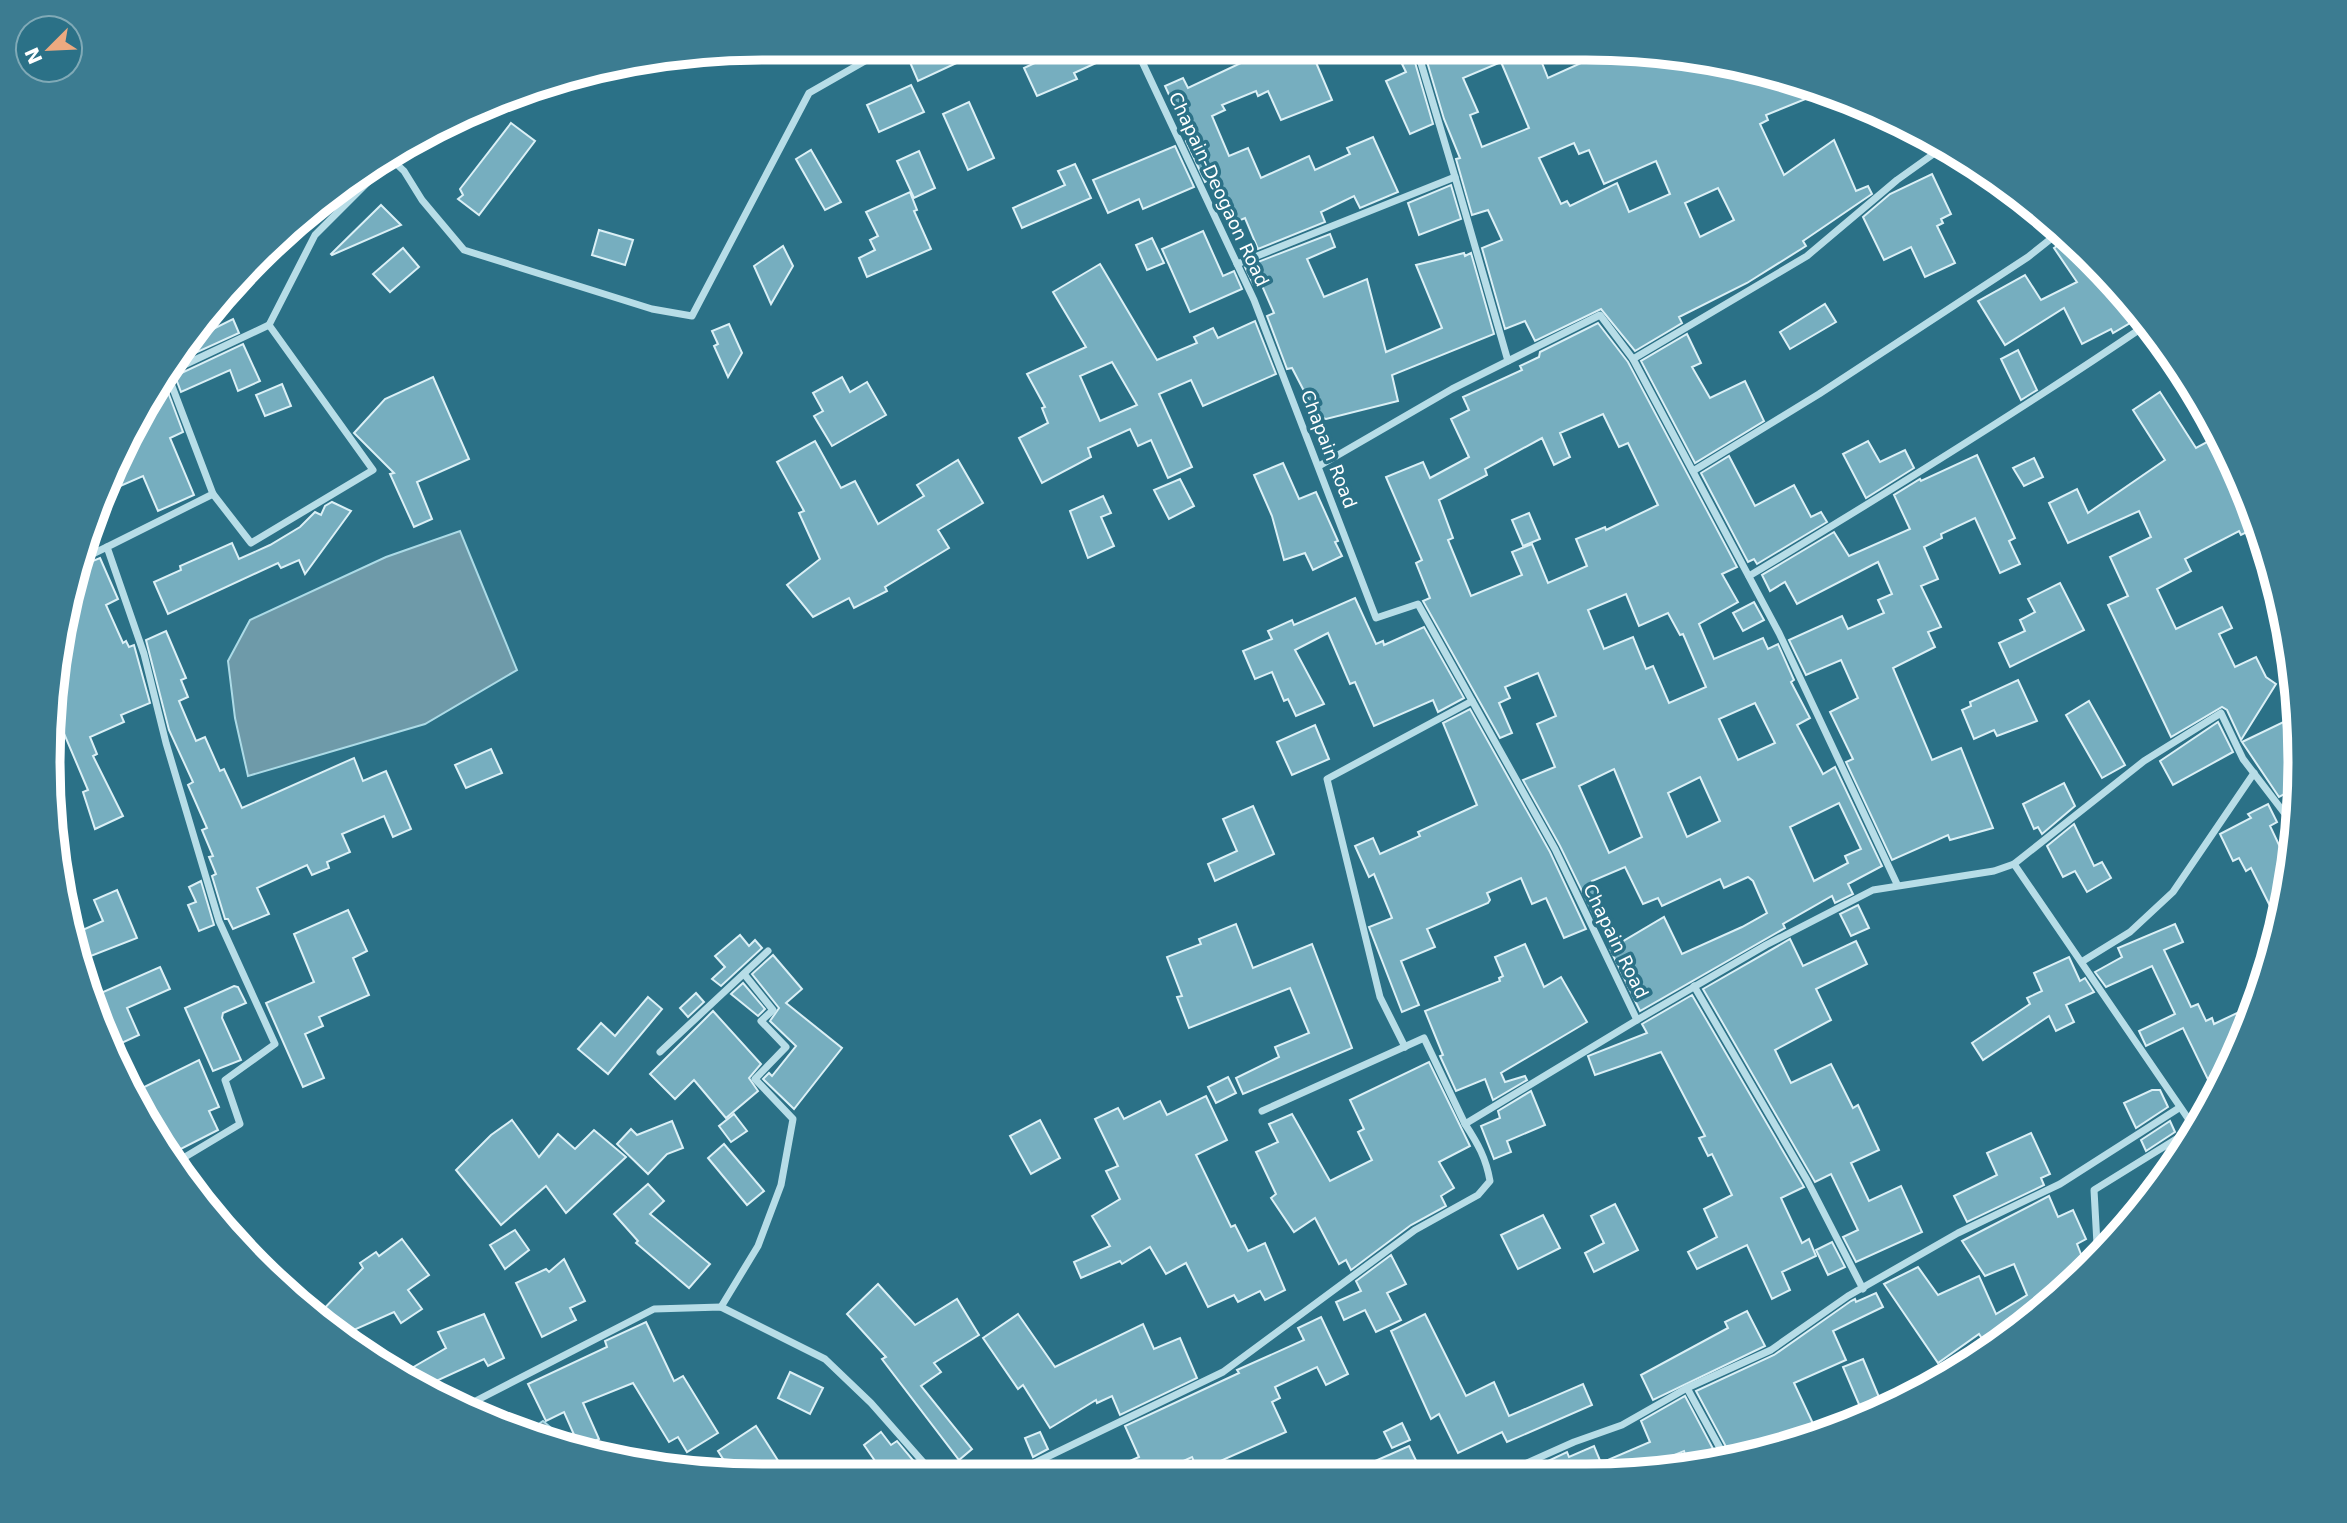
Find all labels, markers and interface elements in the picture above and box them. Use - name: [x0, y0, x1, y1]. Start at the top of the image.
- north arrow: [14, 14, 84, 84]
- text: N: [20, 44, 47, 68]
- street label: Chapain-Deogaon Road: [1165, 88, 1273, 290]
- street label: Chapain Road: [1297, 387, 1361, 511]
- street label: Chapain Road: [1579, 880, 1653, 1002]

